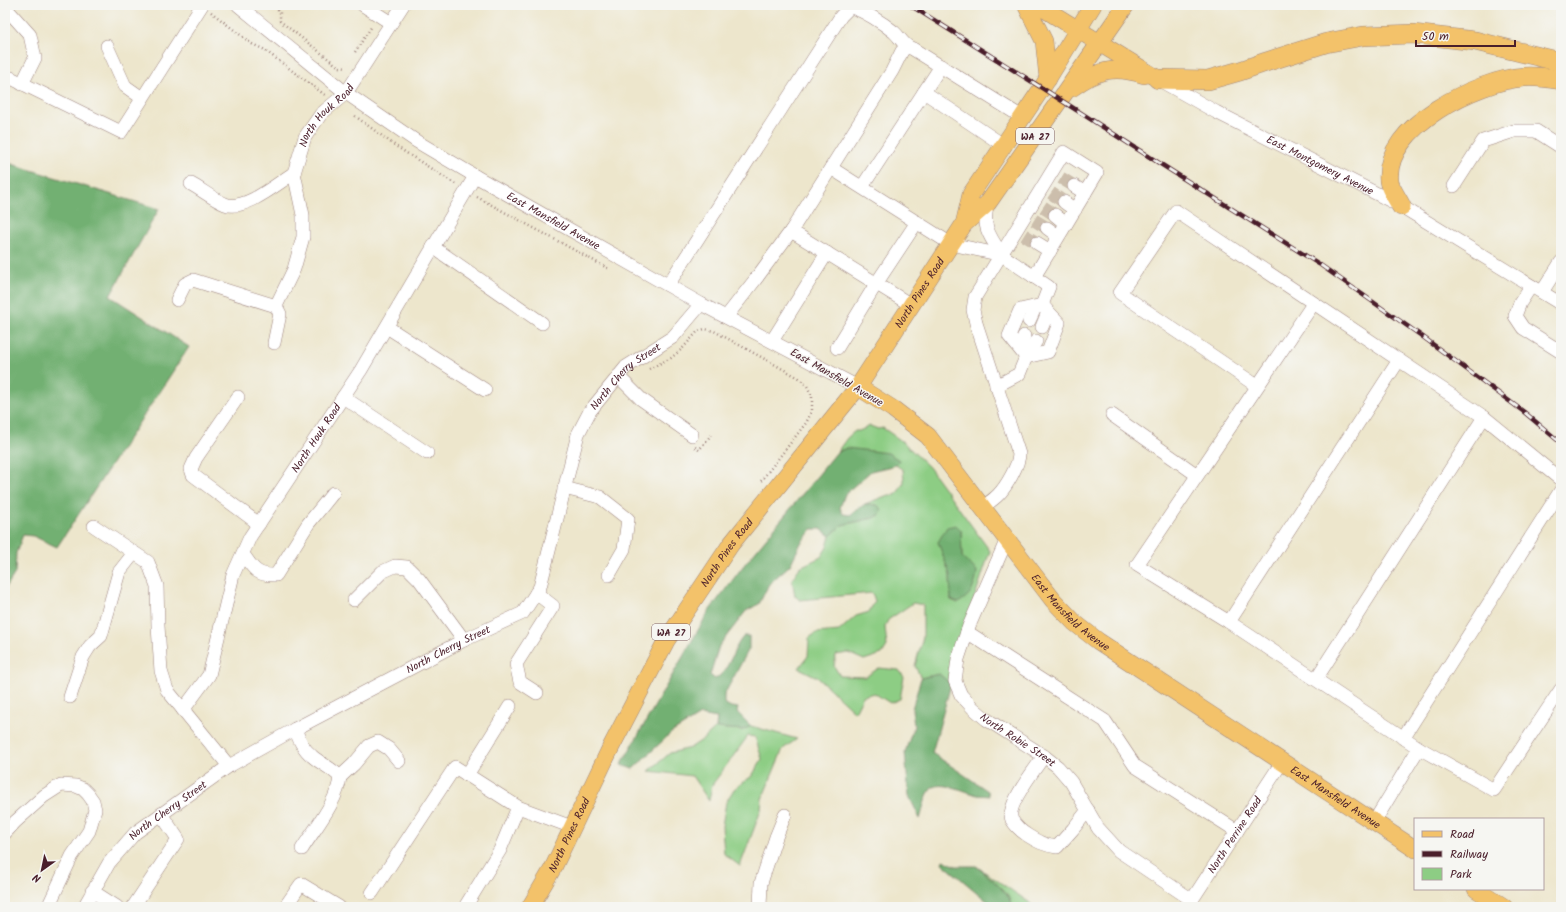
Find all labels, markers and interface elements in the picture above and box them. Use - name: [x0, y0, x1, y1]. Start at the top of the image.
- scale bar: [1416, 22, 1515, 48]
- text: 50 m: [1422, 27, 1449, 46]
- street label: North Houk Road: [294, 80, 360, 149]
- road number: WA 27: [1016, 128, 1054, 144]
- street label: East Montgomery Avenue: [1263, 131, 1377, 201]
- street label: East Mansfield Avenue: [503, 188, 603, 255]
- street label: North Pines Road: [890, 254, 950, 332]
- street label: North Cherry Street: [586, 339, 665, 415]
- street label: East Mansfield Avenue: [786, 344, 887, 412]
- street label: North Houk Road: [287, 400, 347, 477]
- street label: North Pines Road: [696, 514, 759, 591]
- street label: East Mansfield Avenue: [1026, 570, 1113, 656]
- street label: North Cherry Street: [403, 621, 494, 679]
- road number: WA 27: [652, 624, 690, 640]
- street label: North Robie Street: [975, 709, 1060, 772]
- street label: East Mansfield Avenue: [1286, 761, 1384, 834]
- street label: North Cherry Street: [125, 776, 212, 845]
- street label: North Perrine Road: [1203, 793, 1267, 878]
- street label: North Pines Road: [544, 794, 596, 876]
- legend: [1414, 818, 1544, 890]
- text: Road: [1450, 825, 1475, 844]
- text: Railway: [1450, 845, 1488, 864]
- north arrow: [22, 850, 62, 890]
- text: Park: [1450, 865, 1472, 884]
- text: N: [29, 868, 45, 887]

